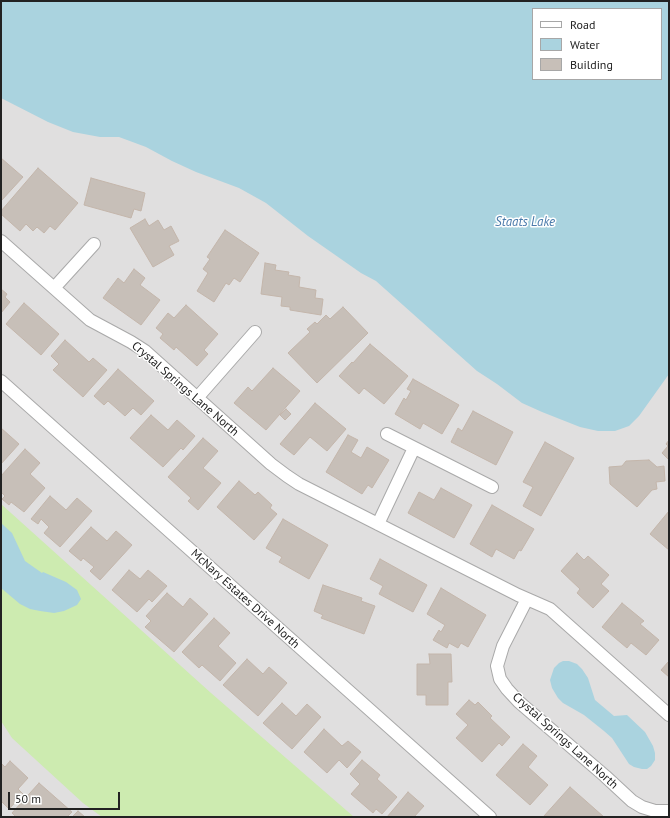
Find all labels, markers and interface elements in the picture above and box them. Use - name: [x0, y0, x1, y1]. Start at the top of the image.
- legend: [532, 8, 662, 80]
- text: Road: [570, 17, 595, 32]
- text: Water: [570, 37, 600, 52]
- text: Building: [570, 57, 613, 72]
- water label: Staats Lake: [495, 214, 555, 230]
- street label: Crystal Springs Lane North: [129, 339, 241, 439]
- street label: McNary Estates Drive North: [188, 546, 302, 652]
- street label: Crystal Springs Lane North: [509, 690, 621, 792]
- scale bar: [10, 784, 122, 810]
- text: 50 m: [15, 791, 41, 806]

